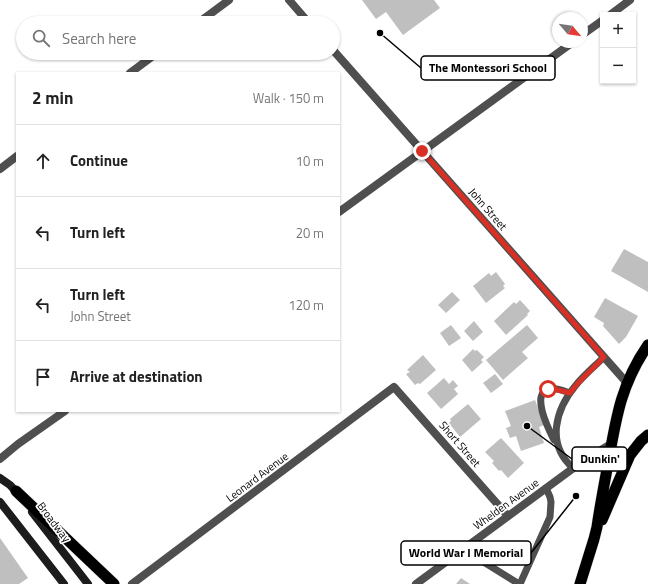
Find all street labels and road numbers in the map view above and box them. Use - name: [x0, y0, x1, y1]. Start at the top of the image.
- street label: John Street: [465, 184, 511, 234]
- street label: Short Street: [436, 418, 485, 471]
- street label: Leonard Avenue: [223, 448, 292, 506]
- street label: Whelden Avenue: [470, 474, 543, 533]
- street label: Broadway: [34, 499, 75, 546]

